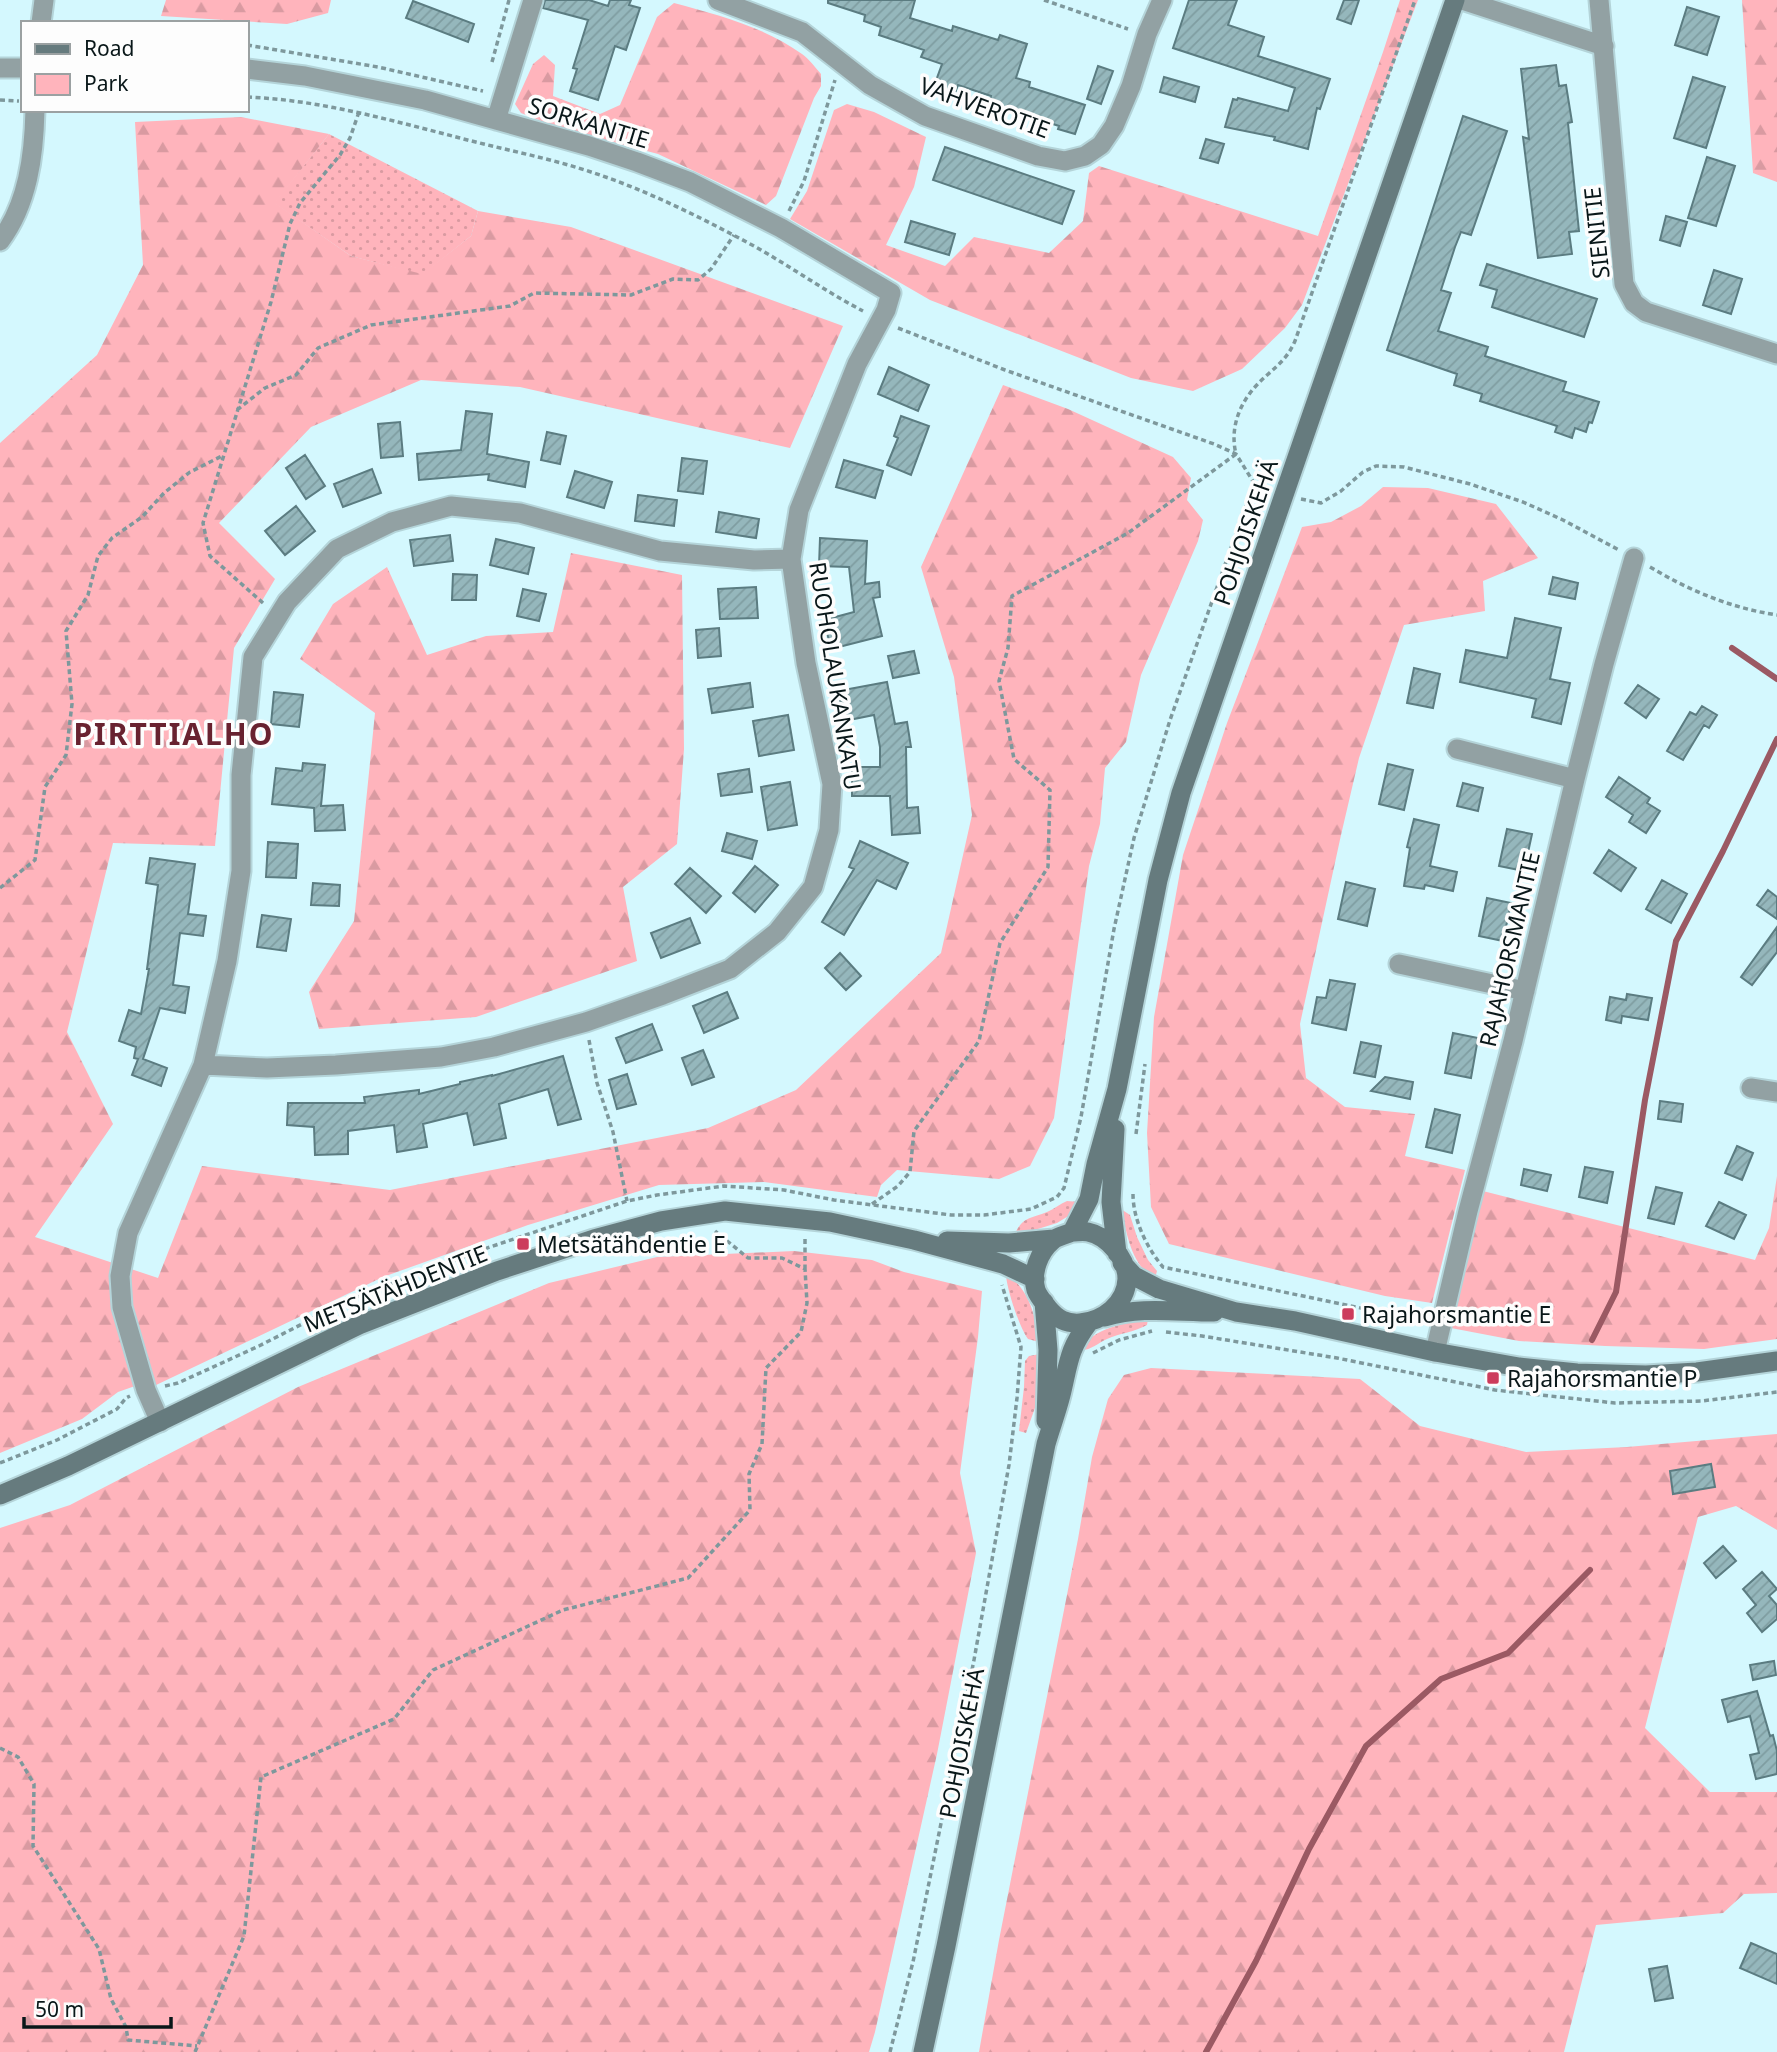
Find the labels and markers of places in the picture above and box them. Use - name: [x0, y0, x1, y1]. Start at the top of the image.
- place label: Metsätähdentie E: [537, 1228, 726, 1260]
- marker: Metsätähdentie E: [515, 1236, 531, 1252]
- place label: Rajahorsmantie E: [1362, 1298, 1551, 1330]
- marker: Rajahorsmantie E: [1340, 1306, 1356, 1322]
- place label: Rajahorsmantie P: [1507, 1362, 1697, 1394]
- marker: Rajahorsmantie P: [1485, 1370, 1501, 1386]

